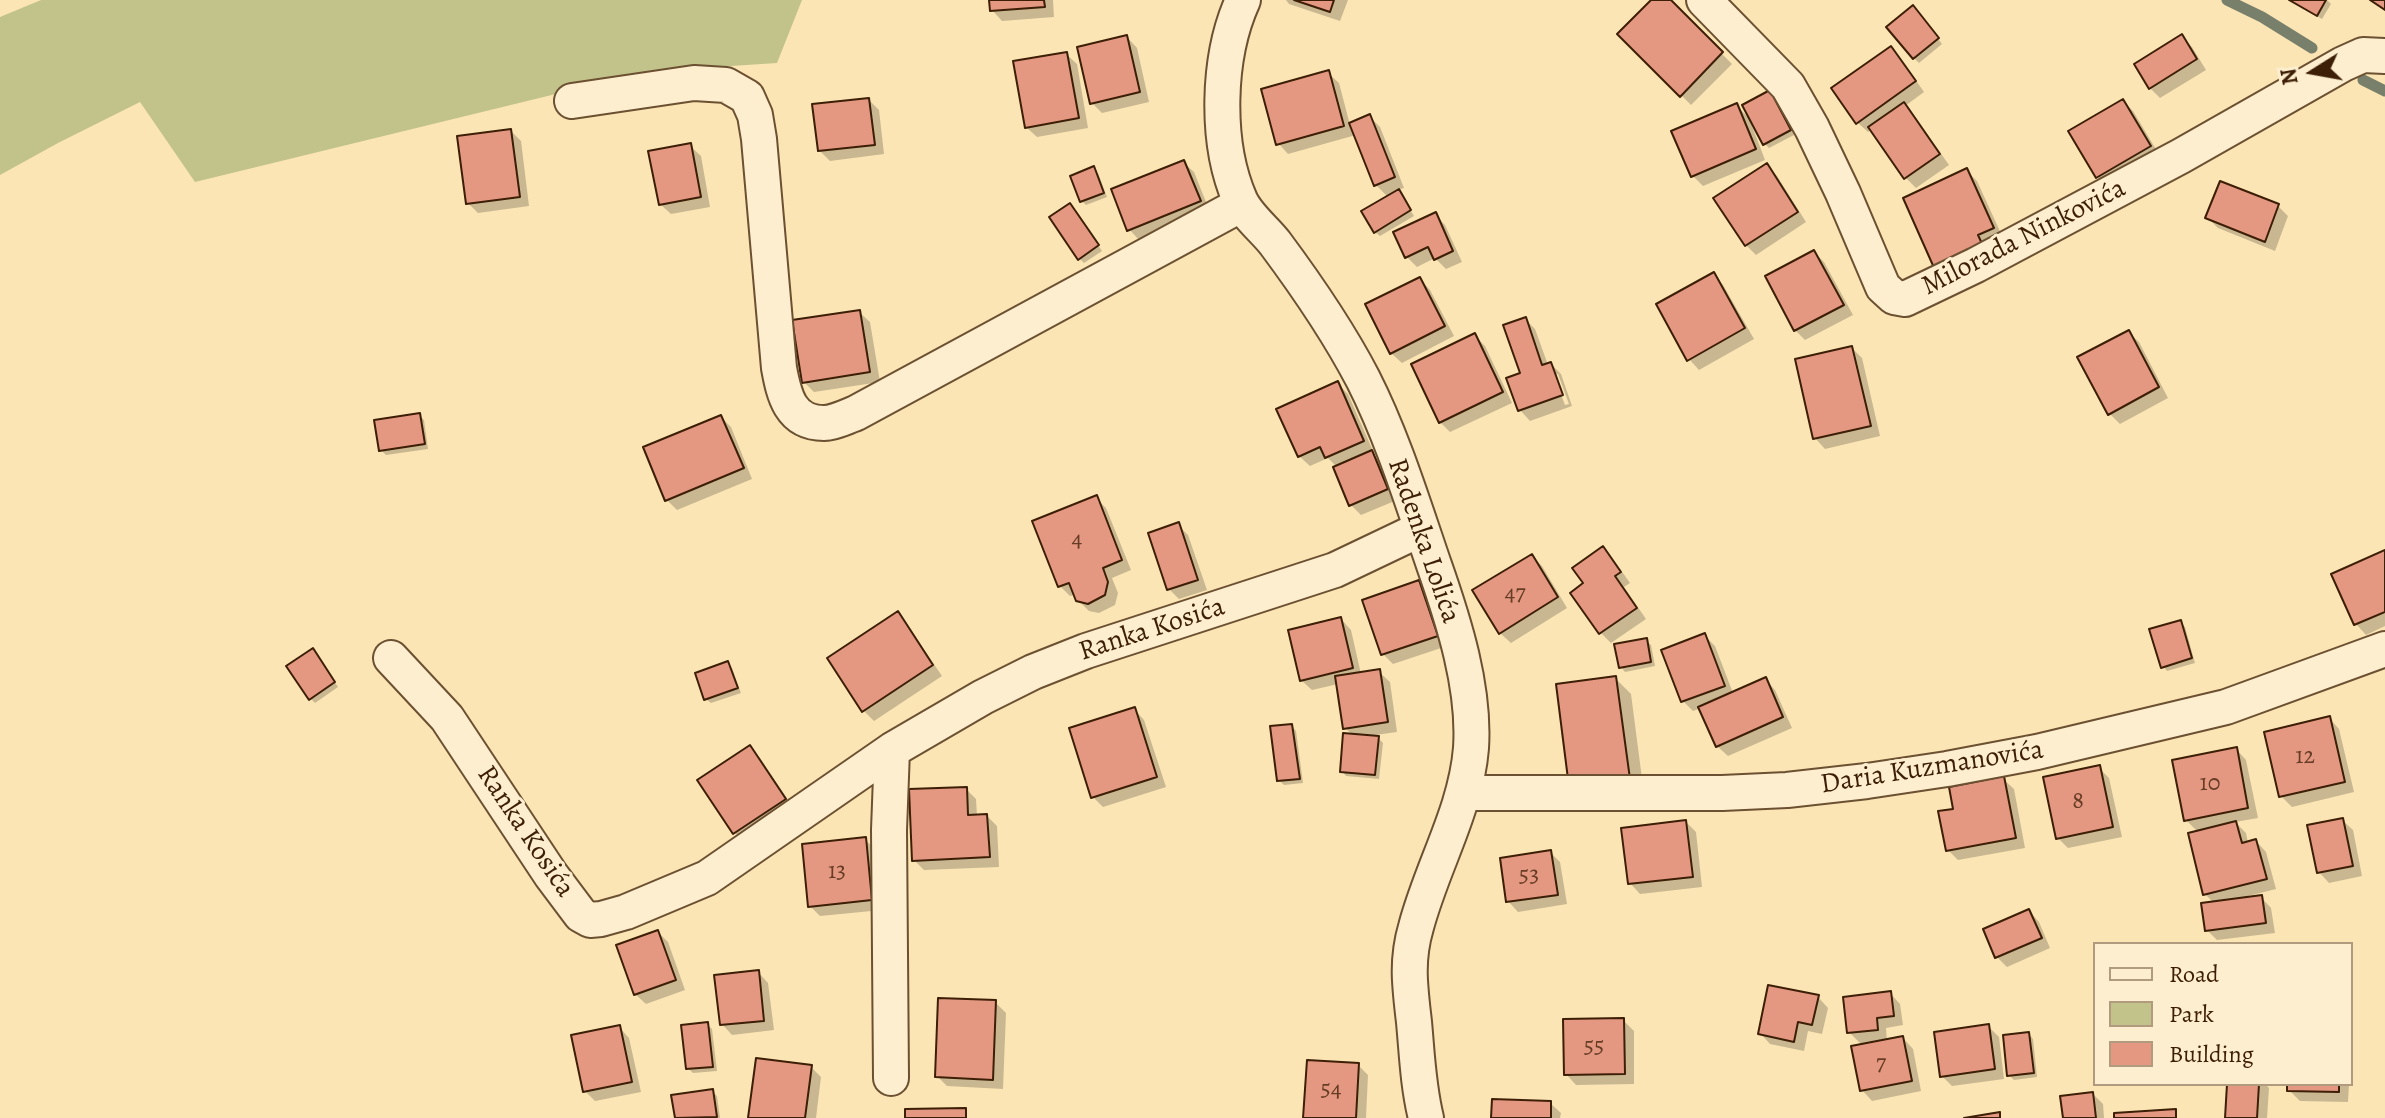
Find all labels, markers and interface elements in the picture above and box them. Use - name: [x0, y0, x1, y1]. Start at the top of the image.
- north arrow: [2273, 32, 2353, 112]
- text: N: [2273, 66, 2306, 87]
- street label: Milorada Ninkovića: [1917, 172, 2131, 304]
- street label: Radenka Lolića: [1379, 454, 1467, 628]
- house number: 4: [1072, 526, 1082, 554]
- house number: 47: [1505, 580, 1525, 608]
- street label: Ranka Kosića: [1075, 591, 1229, 669]
- street label: Daria Kuzmanovića: [1818, 734, 2046, 802]
- house number: 12: [2295, 743, 2315, 771]
- street label: Ranka Kosića: [469, 760, 581, 904]
- house number: 10: [2200, 770, 2220, 798]
- house number: 8: [2072, 788, 2084, 816]
- house number: 13: [828, 858, 846, 886]
- house number: 53: [1519, 862, 1539, 890]
- legend: [2093, 942, 2353, 1086]
- text: Road: [2169, 958, 2219, 990]
- text: Park: [2169, 998, 2214, 1030]
- house number: 55: [1584, 1033, 1604, 1061]
- text: Building: [2169, 1038, 2254, 1070]
- house number: 7: [1876, 1050, 1886, 1078]
- house number: 54: [1320, 1076, 1342, 1104]

